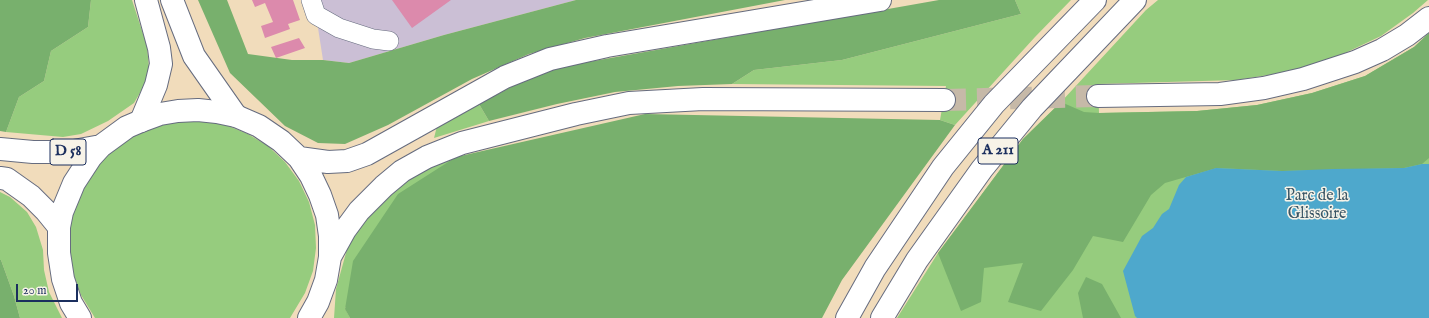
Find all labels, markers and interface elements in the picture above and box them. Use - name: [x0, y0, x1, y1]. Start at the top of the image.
- road number: A 211: [978, 138, 1018, 164]
- road number: D 58: [50, 139, 86, 165]
- park label: Parc de la Glissoire: [1286, 187, 1348, 225]
- scale bar: [18, 276, 80, 302]
- text: 20 m: [23, 283, 46, 298]

